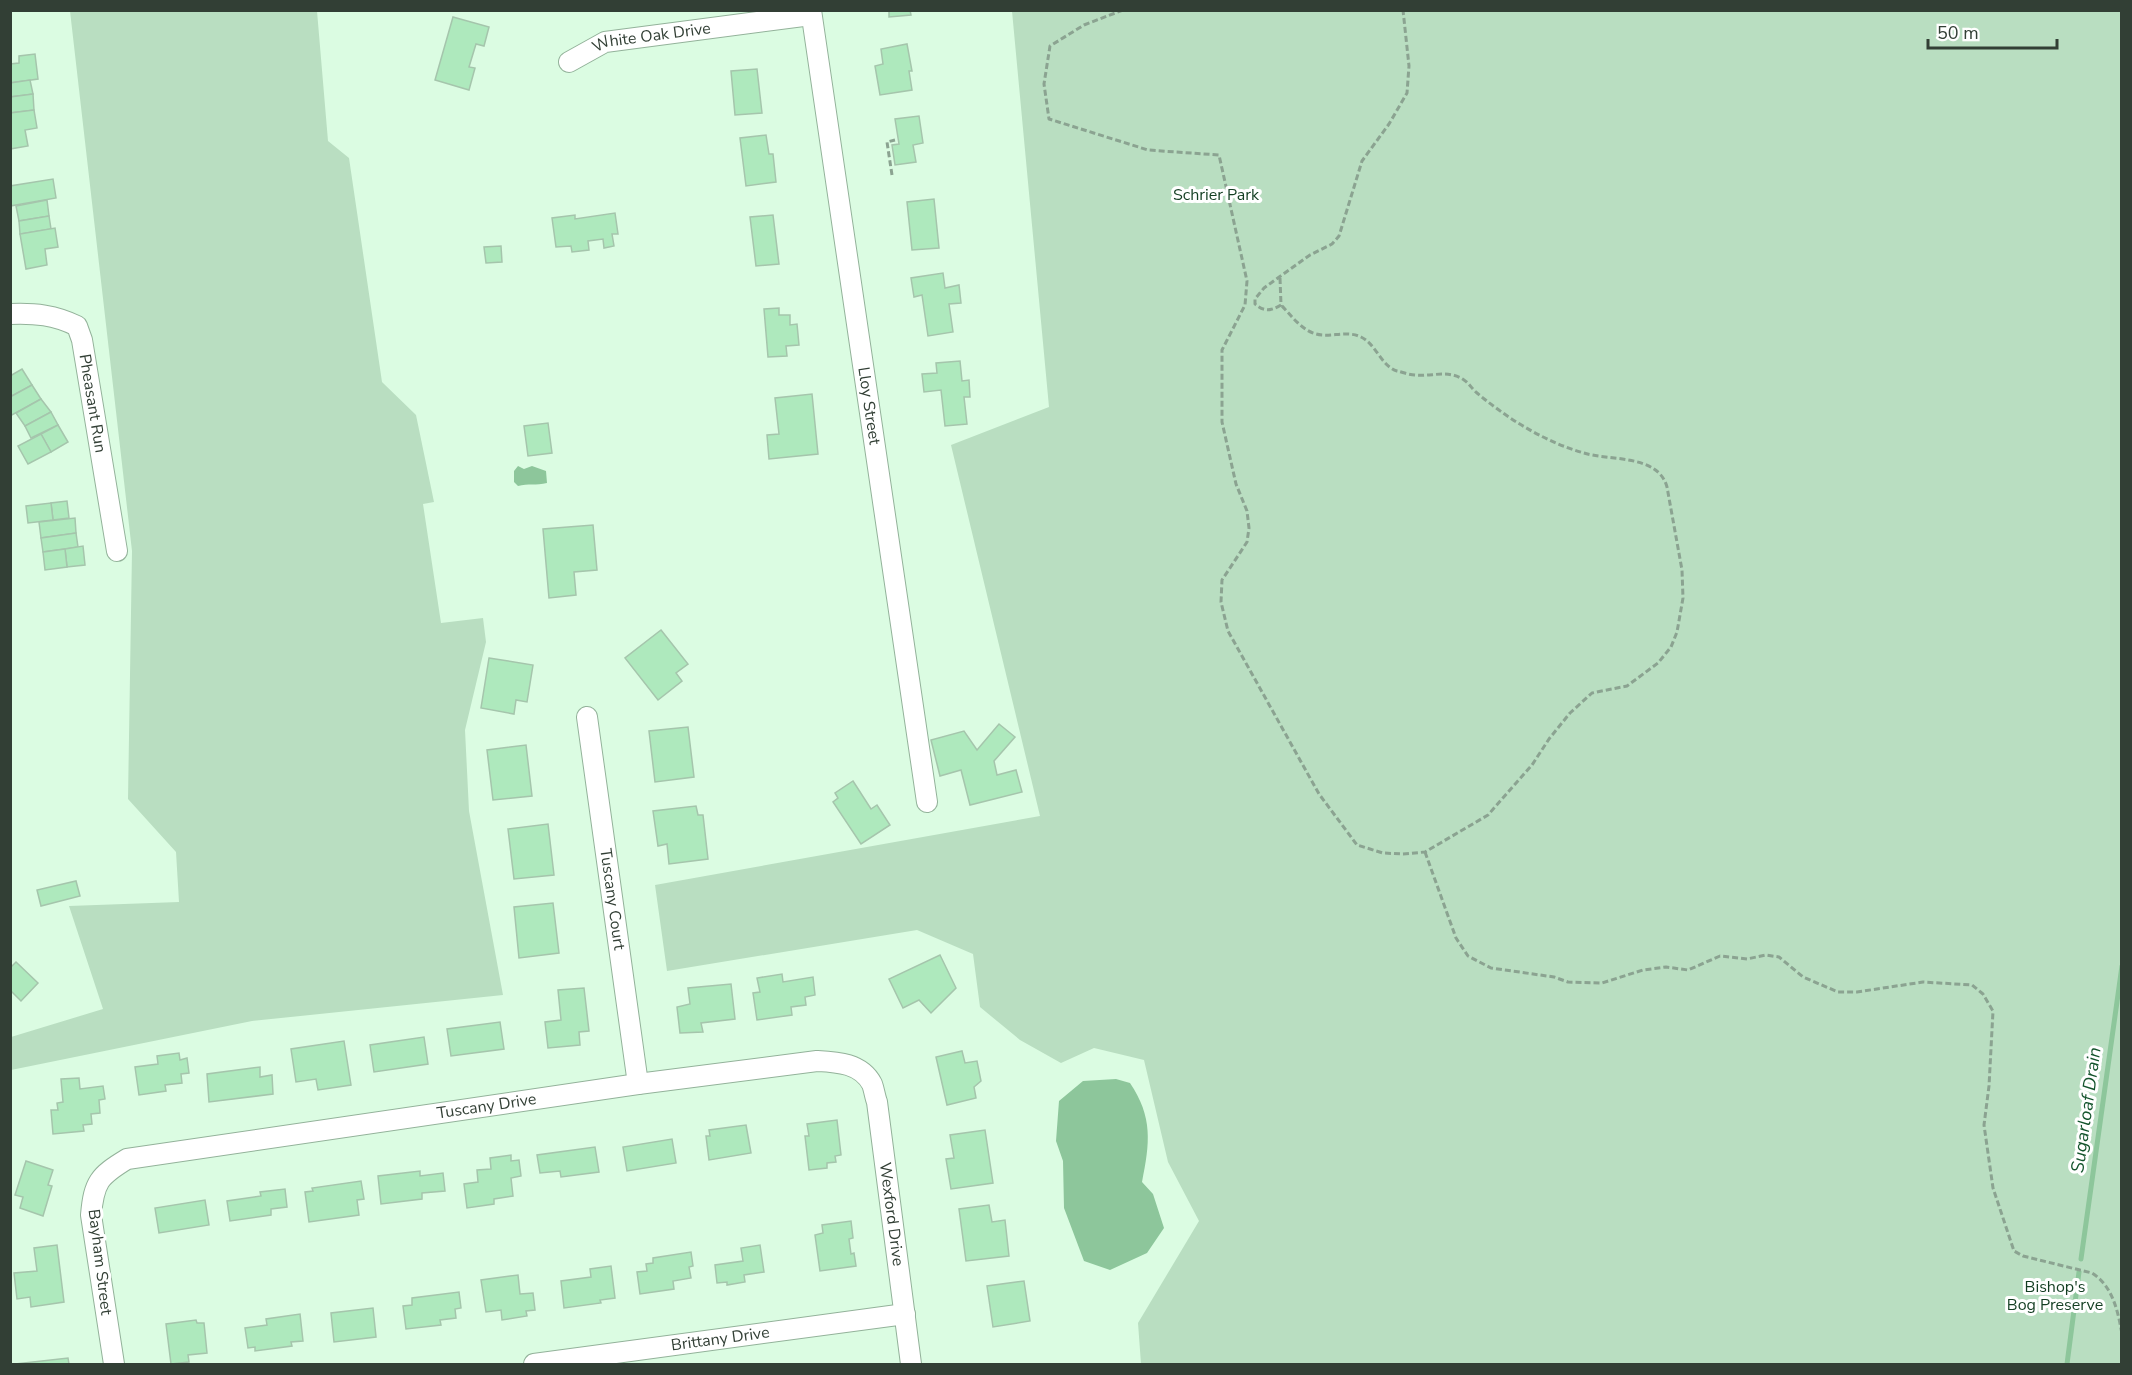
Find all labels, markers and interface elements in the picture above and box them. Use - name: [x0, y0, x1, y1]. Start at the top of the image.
- scale bar: [1928, 12, 2057, 50]
- street label: White Oak Drive: [588, 17, 712, 58]
- text: 50 m: [1937, 21, 1979, 45]
- park label: Schrier Park: [1173, 184, 1260, 206]
- street label: Pheasant Run: [73, 352, 112, 455]
- street label: Lloy Street: [852, 365, 886, 446]
- street label: Tuscany Court: [594, 847, 630, 952]
- water label: Sugarloaf Drain: [2065, 1046, 2107, 1174]
- street label: Tuscany Drive: [435, 1088, 538, 1124]
- street label: Wexford Drive: [874, 1161, 909, 1267]
- street label: Bayham Street: [83, 1208, 117, 1317]
- park label: Bishop's Bog Preserve: [2007, 1276, 2103, 1316]
- street label: Brittany Drive: [670, 1321, 771, 1356]

